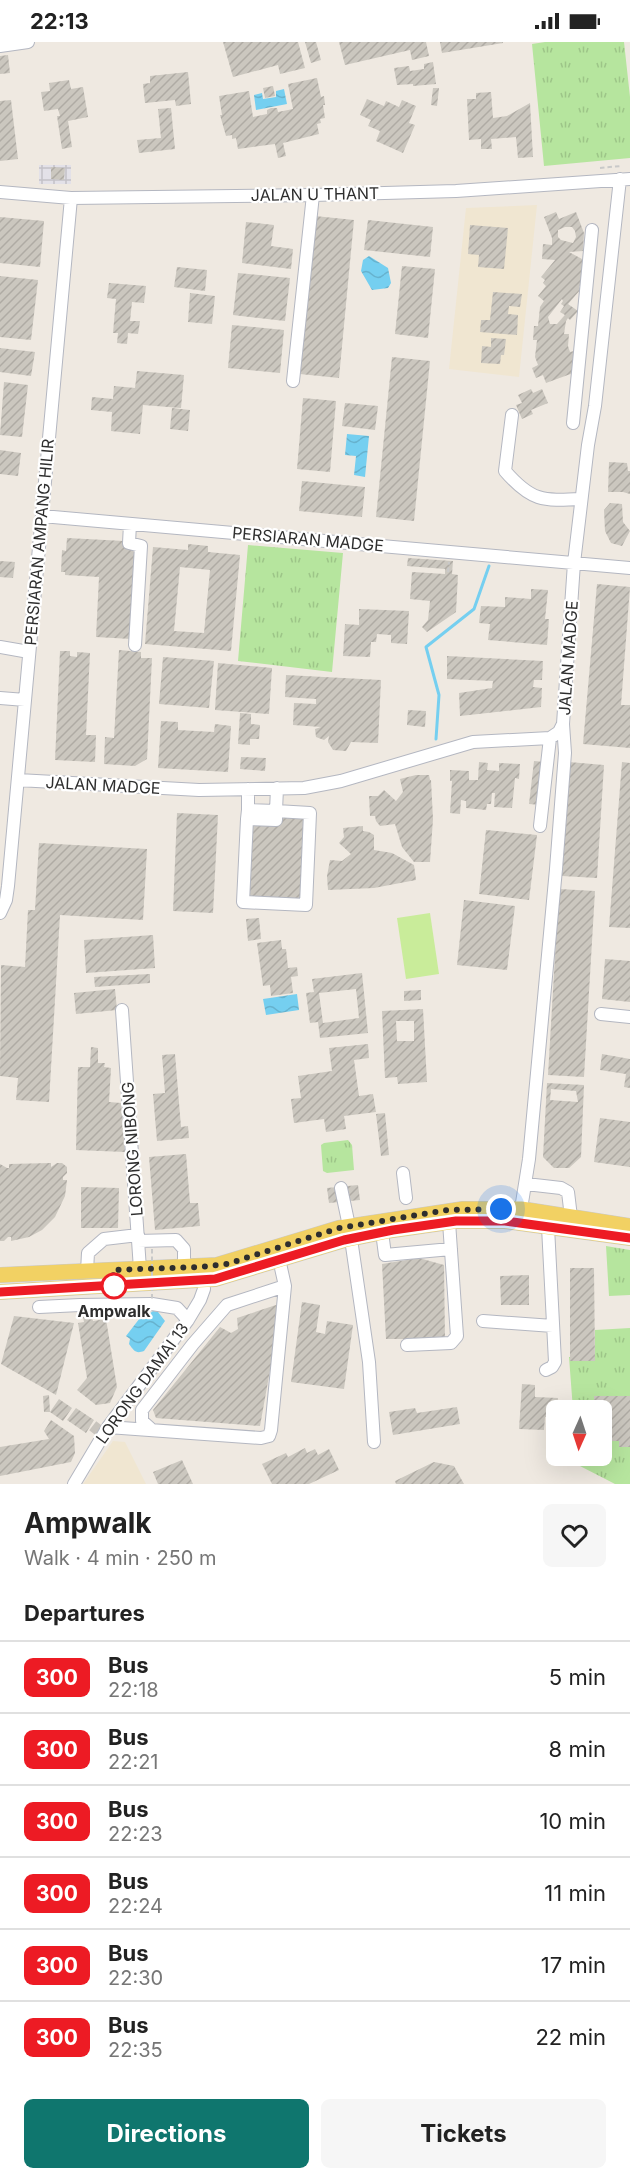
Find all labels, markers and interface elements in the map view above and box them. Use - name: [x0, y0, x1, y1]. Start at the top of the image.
- text: 22:13: [30, 8, 89, 34]
- street label: JALAN U THANT: [251, 183, 379, 205]
- street label: PERSIARAN AMPANG HILIR: [20, 438, 58, 646]
- street label: PERSIARAN MADGE: [231, 522, 385, 556]
- street label: JALAN MADGE: [554, 600, 582, 716]
- street label: JALAN MADGE: [45, 772, 161, 798]
- street label: LORONG NIBONG: [117, 1081, 147, 1217]
- your location: [486, 1194, 516, 1224]
- marker: Ampwalk: [101, 1273, 127, 1299]
- place label: Ampwalk: [78, 1301, 151, 1321]
- street label: LORONG DAMAI 13: [91, 1319, 193, 1447]
- north arrow: [546, 1400, 612, 1466]
- map controls: [546, 1400, 612, 1466]
- button: heart: [543, 1504, 606, 1567]
- text: Ampwalk: [24, 1506, 152, 1540]
- text: Walk · 4 min · 250 m: [24, 1546, 217, 1570]
- text: Departures: [24, 1600, 145, 1626]
- text: Bus: [108, 1652, 149, 1678]
- text: 5 min: [549, 1664, 606, 1690]
- text: 300: [36, 1665, 78, 1690]
- text: 22:18: [108, 1678, 159, 1702]
- text: Bus: [108, 1724, 149, 1750]
- text: 8 min: [549, 1736, 606, 1762]
- text: 300: [36, 1737, 78, 1762]
- text: 22:21: [108, 1750, 159, 1774]
- text: Bus: [108, 1796, 149, 1822]
- text: 10 min: [539, 1808, 606, 1834]
- text: 300: [36, 1809, 78, 1834]
- text: 22:23: [108, 1822, 163, 1846]
- text: Bus: [108, 1868, 149, 1894]
- text: 11 min: [544, 1880, 606, 1906]
- text: 300: [36, 1881, 78, 1906]
- text: 22:24: [108, 1894, 163, 1918]
- text: Bus: [108, 1940, 149, 1966]
- text: 17 min: [541, 1952, 606, 1978]
- text: 300: [36, 1953, 78, 1978]
- text: 22:30: [108, 1966, 163, 1990]
- text: Bus: [108, 2012, 149, 2038]
- text: 22 min: [535, 2024, 606, 2050]
- text: 300: [36, 2025, 78, 2050]
- text: 22:35: [108, 2038, 163, 2062]
- button: Directions: [24, 2099, 309, 2168]
- button: Tickets: [321, 2099, 606, 2168]

